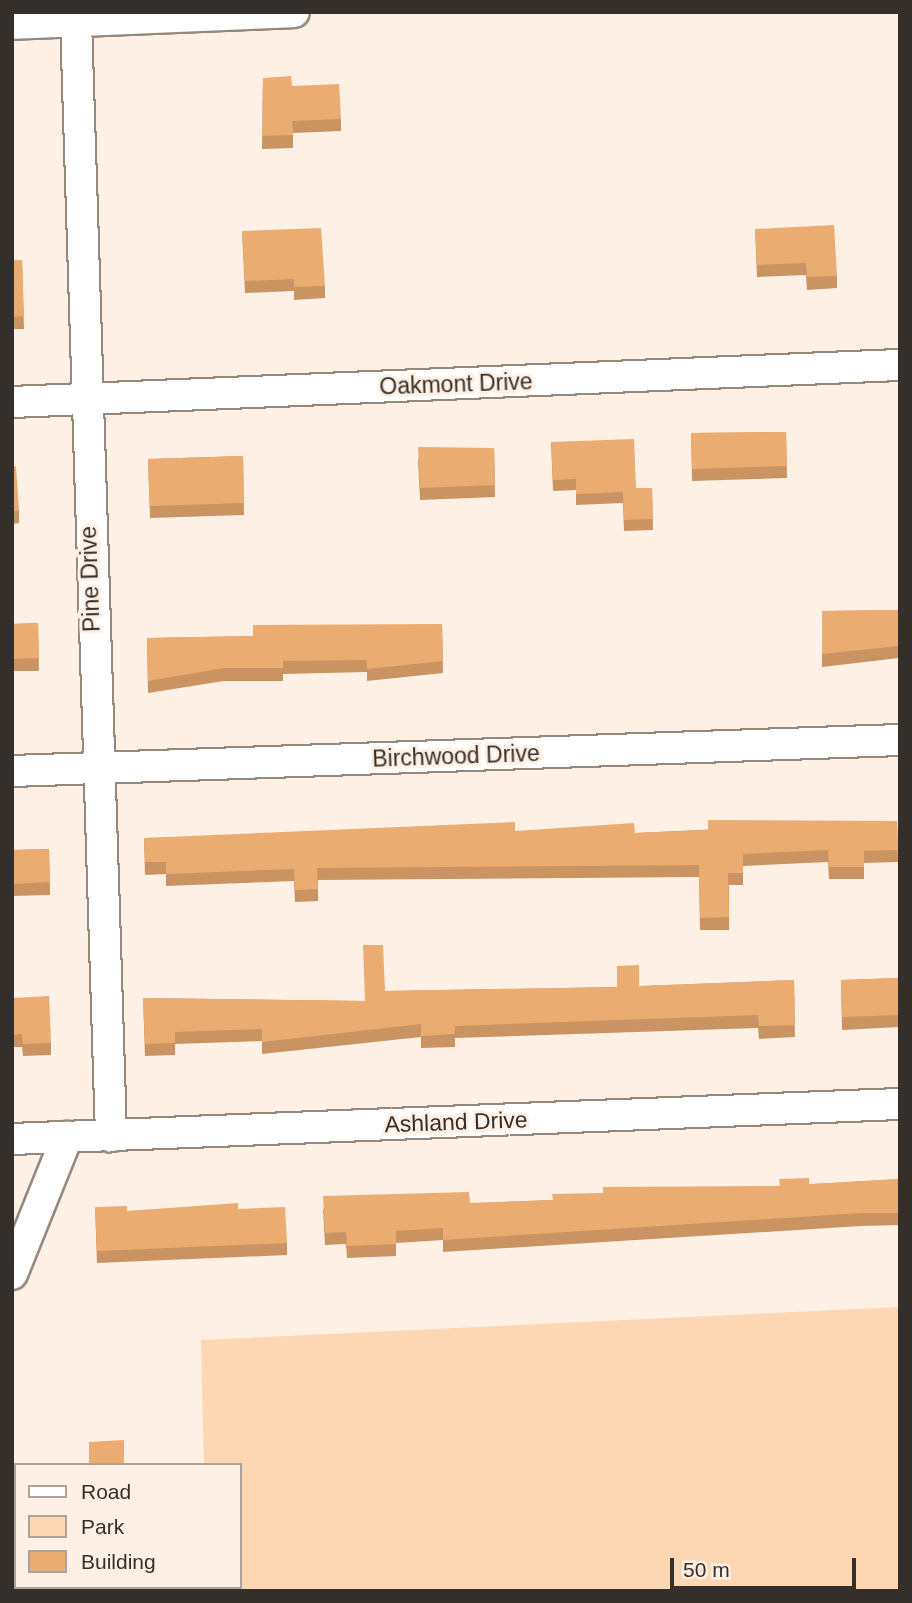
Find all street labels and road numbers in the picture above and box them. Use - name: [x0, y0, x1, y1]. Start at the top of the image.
- street label: Oakmont Drive: [379, 368, 533, 400]
- street label: Pine Drive: [74, 526, 106, 632]
- street label: Birchwood Drive: [372, 739, 540, 773]
- street label: Ashland Drive: [384, 1106, 528, 1138]

